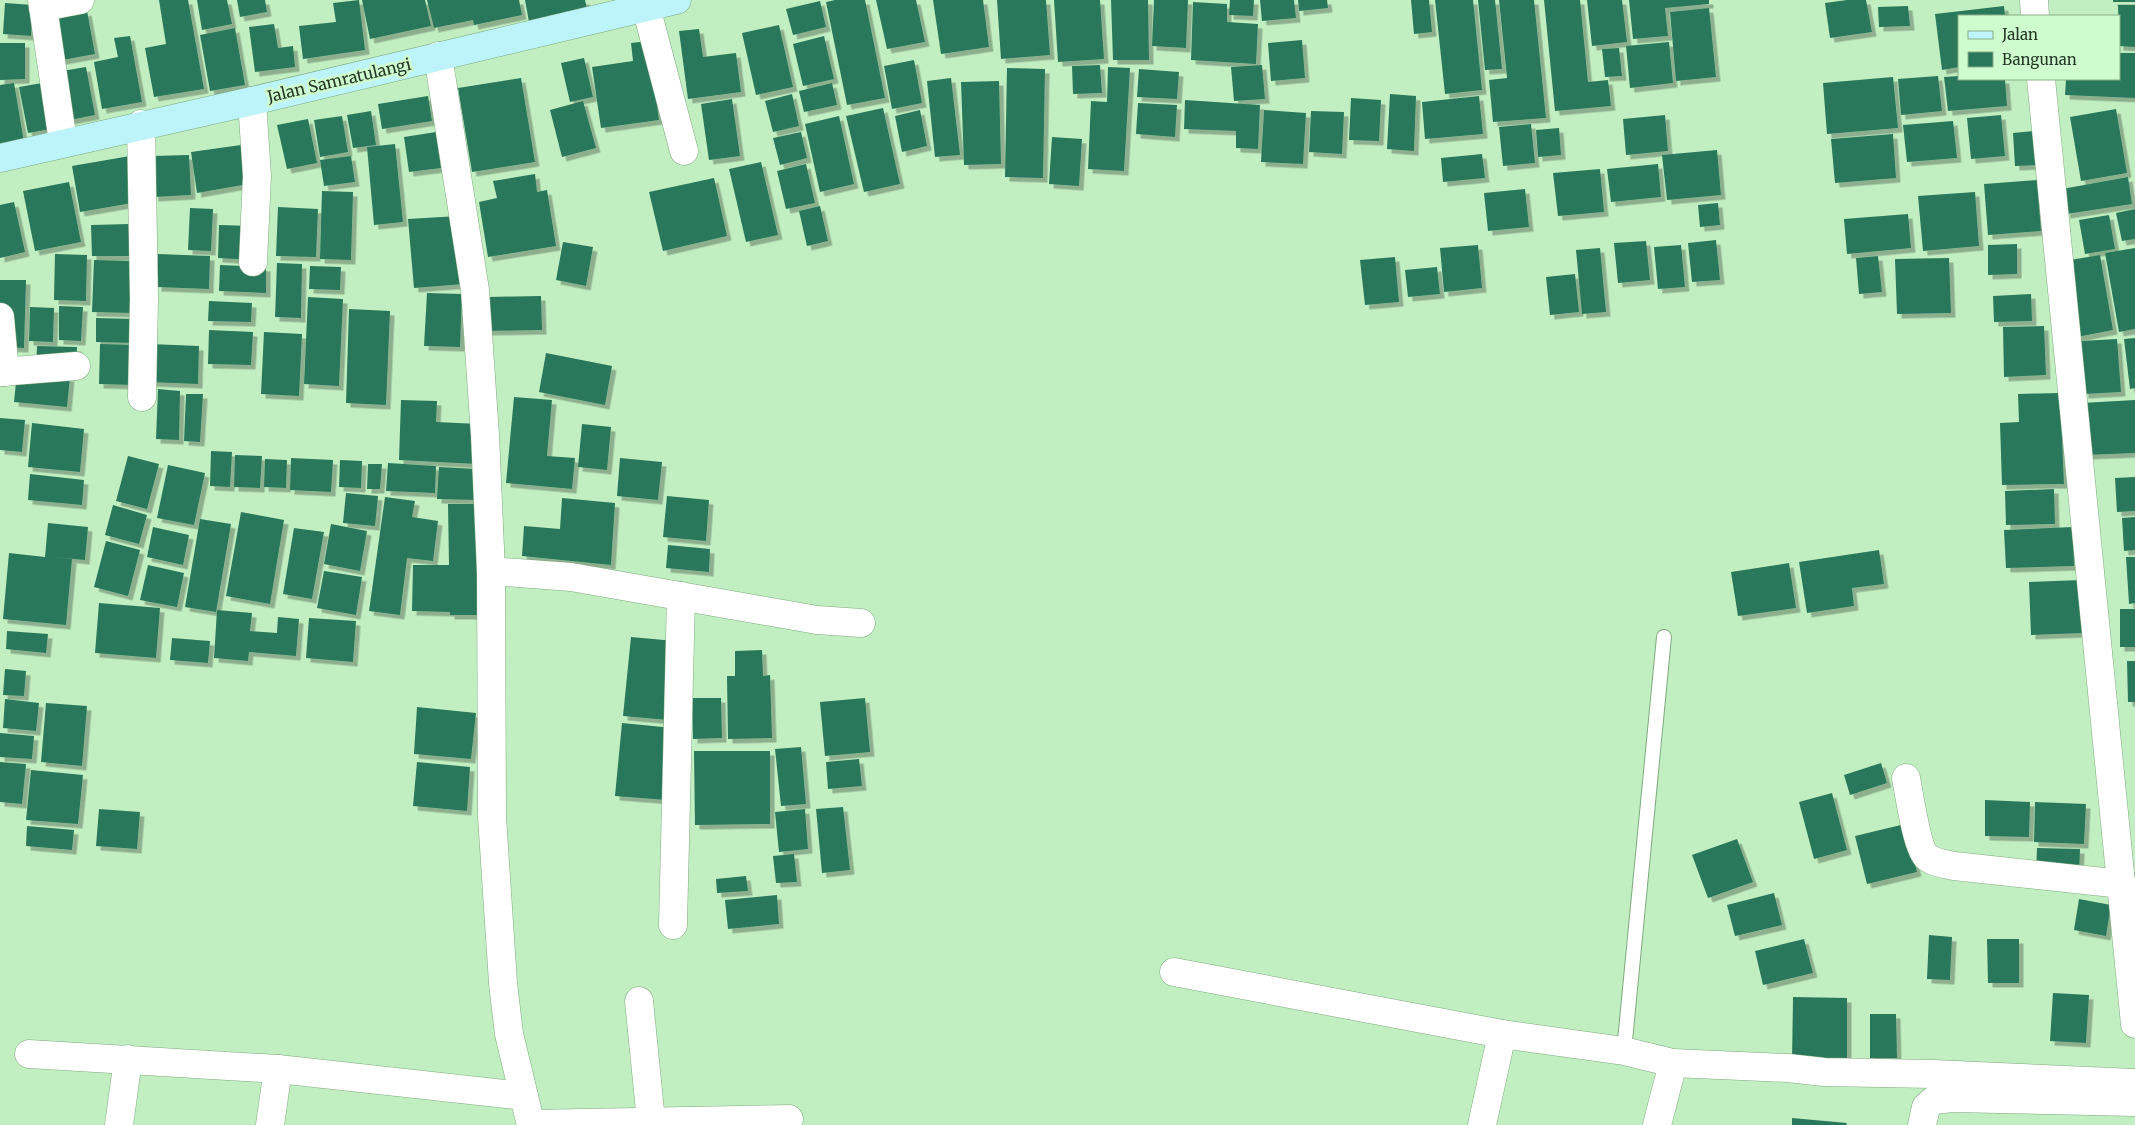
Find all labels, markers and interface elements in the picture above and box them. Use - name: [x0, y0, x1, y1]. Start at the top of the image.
- legend: [1958, 15, 2120, 80]
- text: Jalan: [2001, 25, 2038, 44]
- text: Bangunan: [2002, 50, 2077, 69]
- street label: Jalan Samratulangi: [264, 54, 413, 107]

